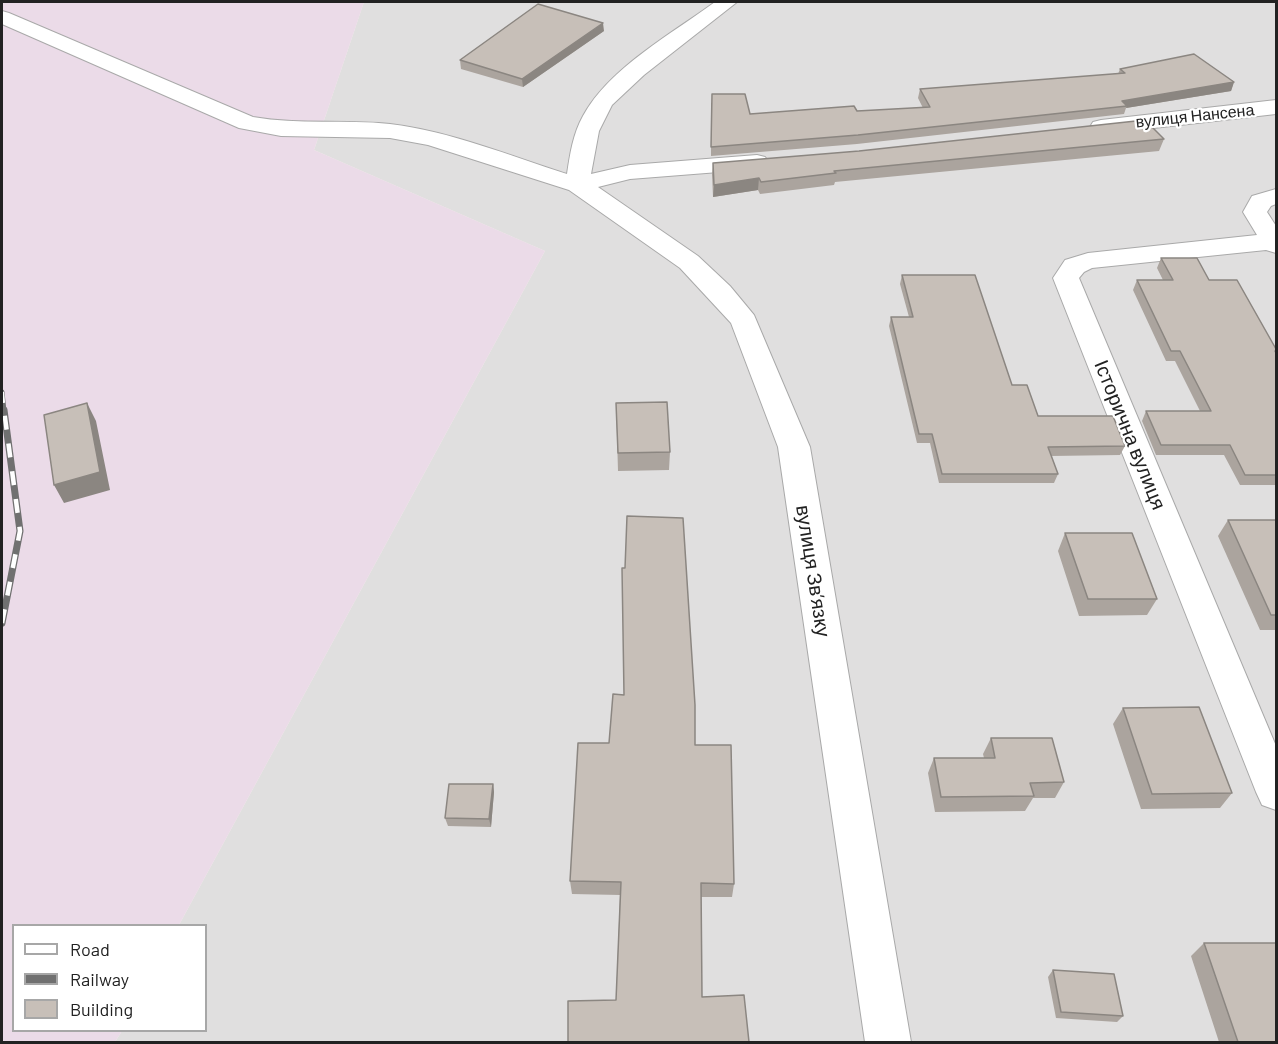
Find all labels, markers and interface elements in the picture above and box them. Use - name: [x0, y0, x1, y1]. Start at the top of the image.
- street label: вулиця Нансена: [1135, 100, 1255, 132]
- street label: Історична вулиця: [1089, 357, 1171, 513]
- street label: вулиця Звʼязку: [791, 503, 835, 639]
- legend: [12, 924, 207, 1032]
- text: Road: [70, 938, 110, 960]
- text: Railway: [70, 968, 129, 990]
- text: Building: [70, 998, 133, 1020]

